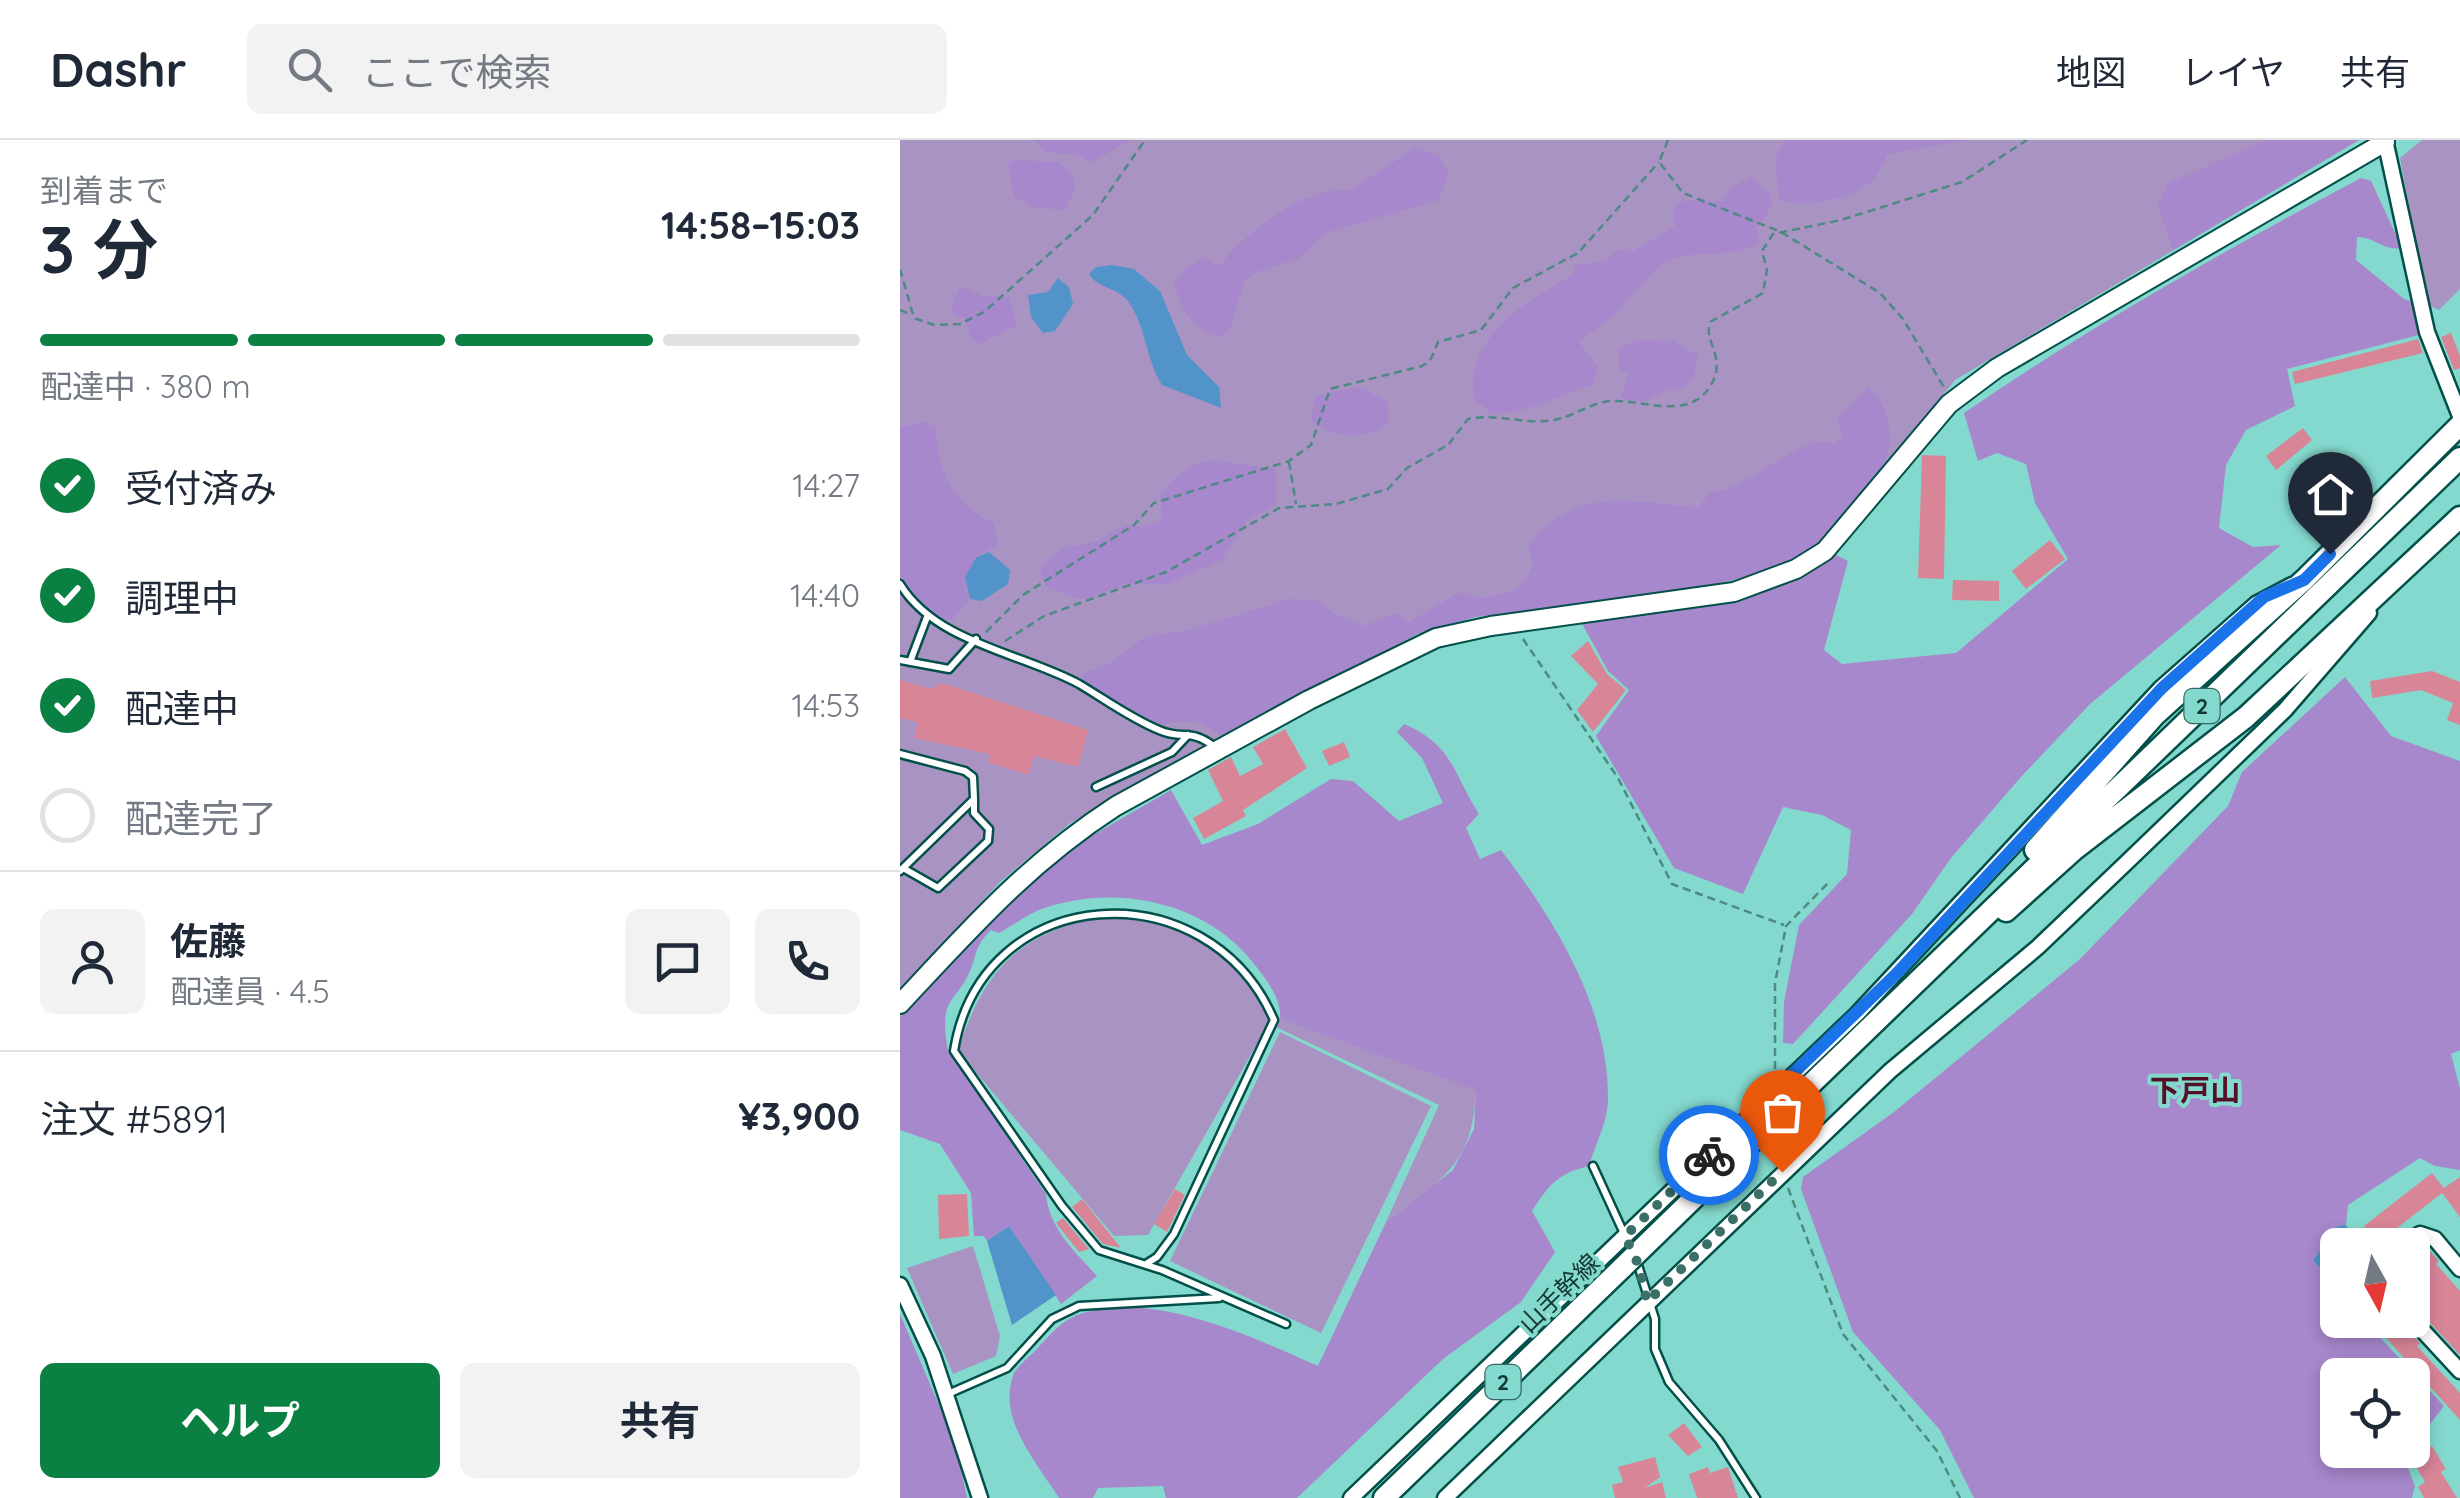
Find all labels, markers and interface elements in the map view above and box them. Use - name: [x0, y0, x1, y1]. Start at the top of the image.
- search box: [247, 24, 947, 114]
- text: Dashr: [50, 39, 187, 99]
- icon: search: [282, 42, 337, 97]
- text: ここで検索: [362, 48, 552, 96]
- text: 地図: [2056, 50, 2126, 94]
- text: レイヤ: [2181, 50, 2285, 94]
- text: 共有: [2340, 50, 2410, 94]
- text: 到着まで: [40, 170, 168, 210]
- text: 14:58–15:03: [661, 201, 860, 249]
- text: 3 分: [40, 208, 158, 289]
- text: 配達中 · 380 m: [40, 366, 251, 406]
- pin: [2288, 452, 2373, 555]
- icon: check: [40, 458, 95, 513]
- text: 受付済み: [125, 464, 277, 512]
- text: 14:27: [792, 465, 860, 505]
- icon: home: [2303, 467, 2358, 522]
- icon: check: [40, 568, 95, 623]
- text: 調理中: [125, 574, 239, 622]
- text: 14:40: [790, 575, 860, 615]
- icon: check: [40, 678, 95, 733]
- text: 配達中: [125, 684, 239, 732]
- text: 14:53: [792, 685, 860, 725]
- road number: 2: [2184, 689, 2220, 723]
- text: 配達完了: [125, 794, 277, 842]
- button: person: [40, 909, 145, 1014]
- button: chat: [625, 909, 730, 1014]
- button: phone: [755, 909, 860, 1014]
- text: 佐藤: [170, 917, 246, 965]
- text: 配達員 · 4.5: [170, 971, 330, 1011]
- pin: [1740, 1070, 1825, 1173]
- district label: 下戸山: [2150, 1071, 2240, 1109]
- icon: bag: [1755, 1085, 1810, 1140]
- text: ¥3,900: [738, 1092, 860, 1140]
- text: 注文 #5891: [40, 1095, 228, 1143]
- courier: [1659, 1105, 1759, 1205]
- icon: bike: [1682, 1128, 1737, 1183]
- north arrow: [2320, 1228, 2430, 1338]
- map controls: [2320, 1228, 2430, 1468]
- street label: 山手幹線: [1512, 1247, 1605, 1339]
- button: locate: [2320, 1358, 2430, 1468]
- button: ヘルプ: [40, 1363, 440, 1478]
- button: 共有: [460, 1363, 860, 1478]
- road number: 2: [1486, 1365, 1520, 1399]

